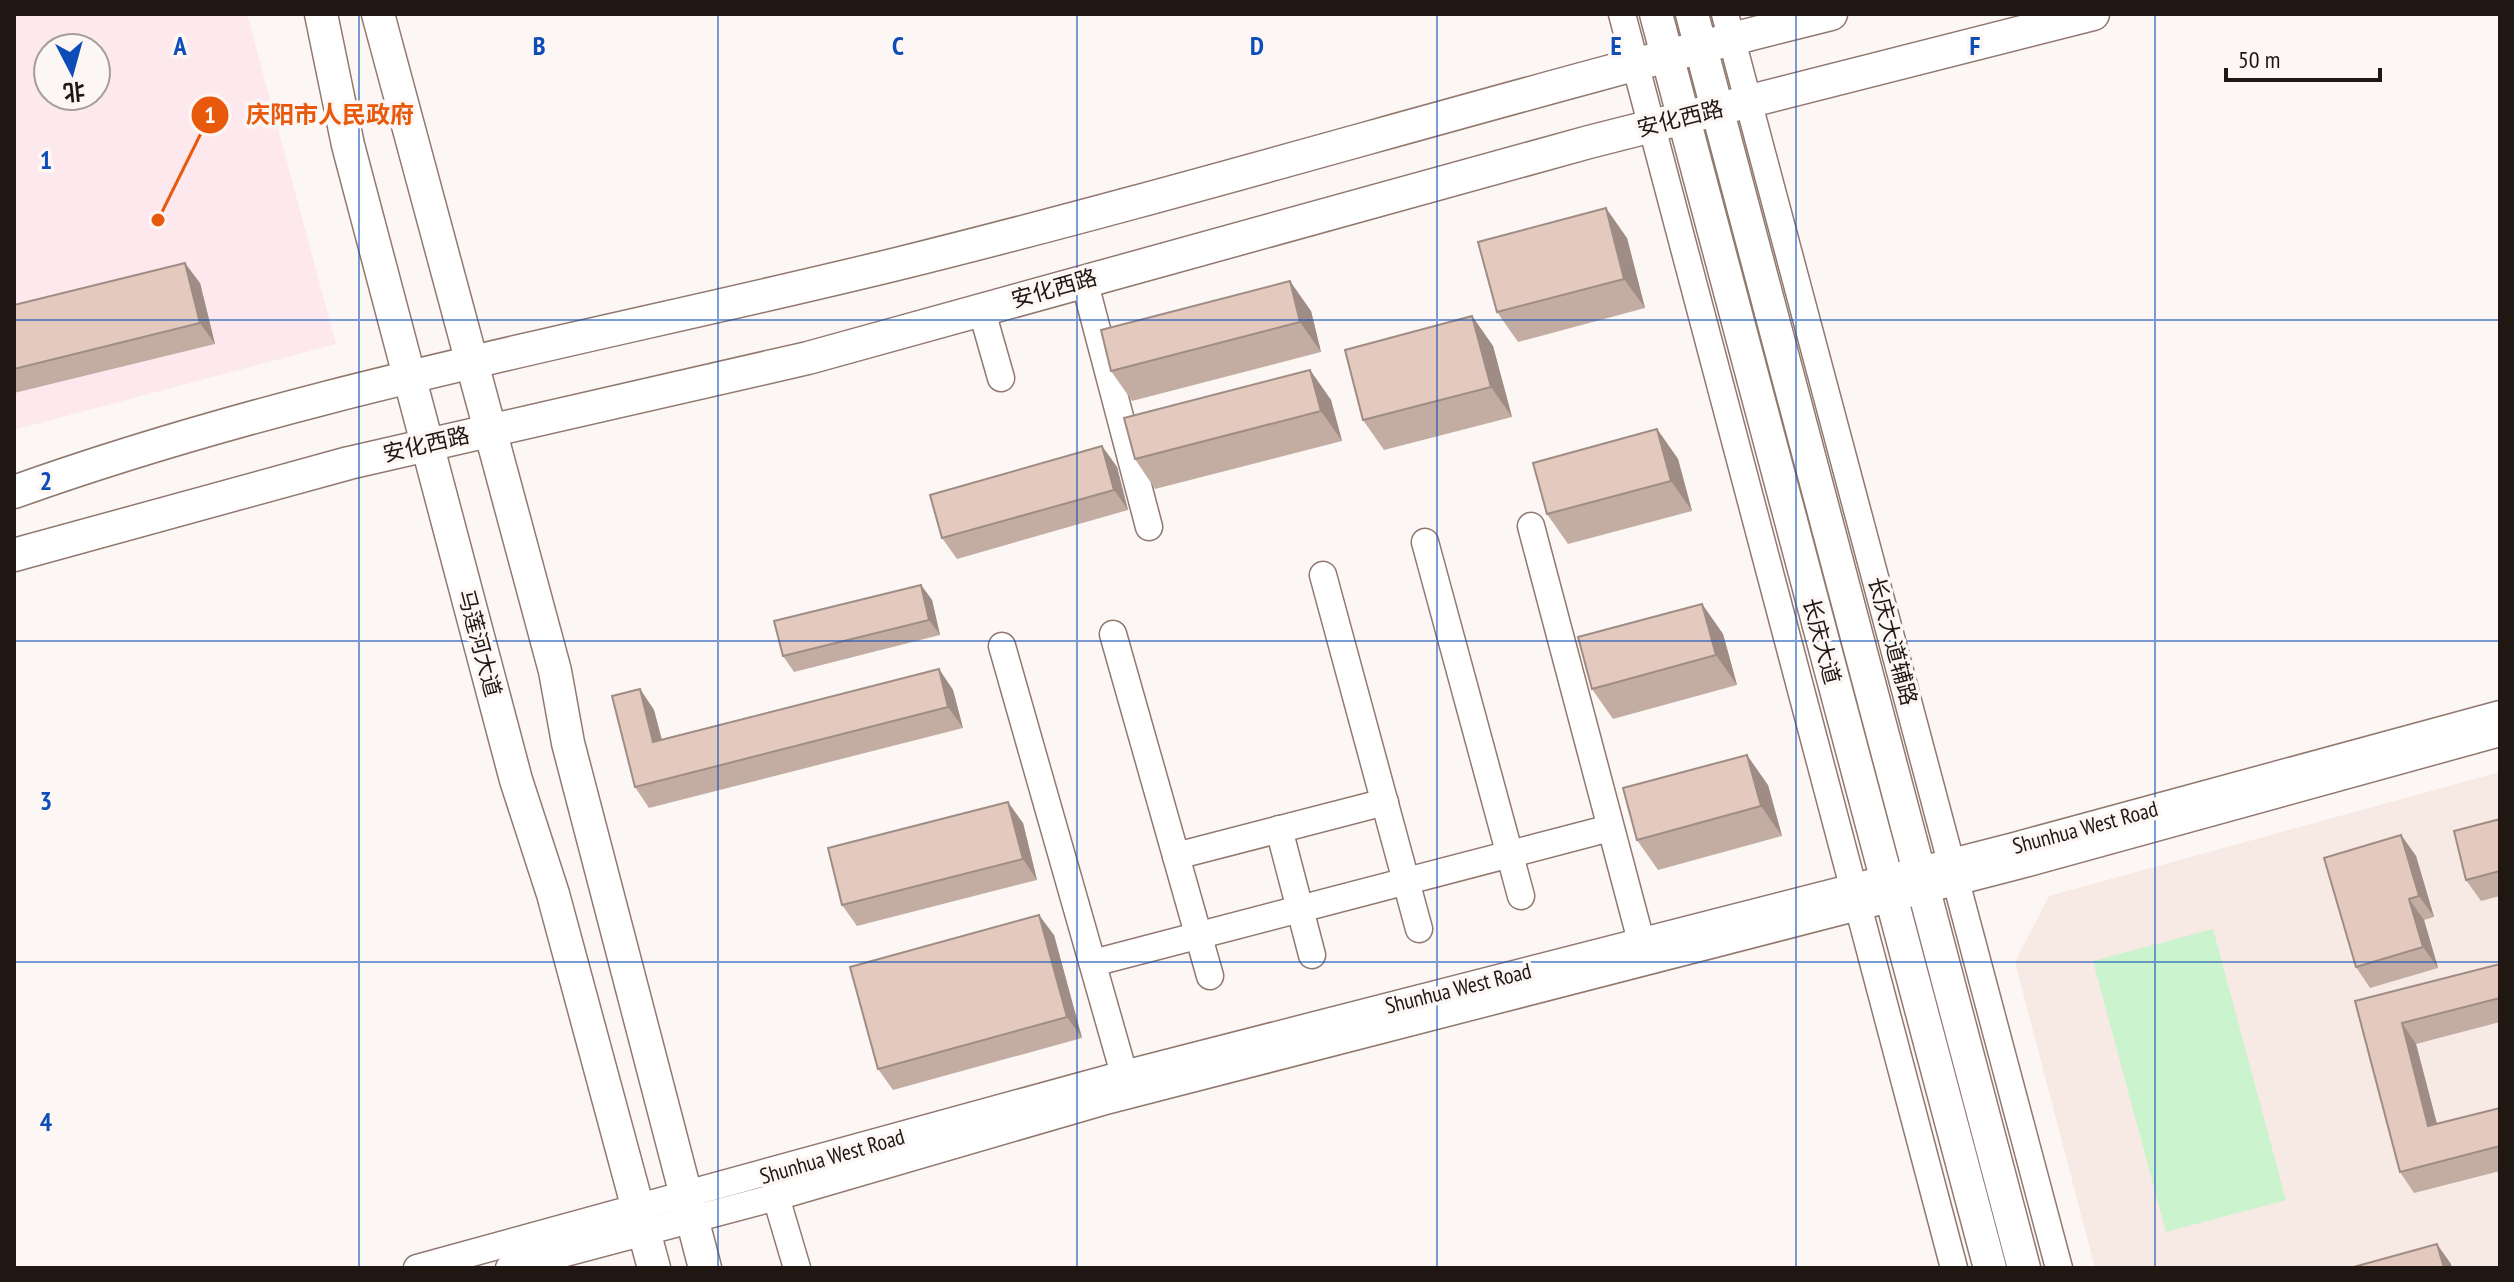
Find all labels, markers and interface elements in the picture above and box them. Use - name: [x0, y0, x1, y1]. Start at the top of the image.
- text: A: [172, 29, 187, 62]
- text: B: [533, 29, 546, 62]
- text: C: [892, 29, 904, 62]
- text: D: [1250, 29, 1264, 62]
- text: E: [1610, 29, 1622, 62]
- text: F: [1970, 29, 1981, 62]
- north arrow: [32, 32, 112, 112]
- scale bar: [2226, 32, 2380, 82]
- text: 50 m: [2238, 44, 2280, 75]
- text: 北: [62, 77, 87, 107]
- callout: 庆阳市人民政府: [190, 91, 430, 139]
- street label: 安化西路: [1634, 94, 1726, 142]
- text: 1: [204, 99, 216, 130]
- text: 庆阳市人民政府: [246, 99, 414, 130]
- text: 1: [40, 143, 52, 176]
- street label: 安化西路: [1008, 262, 1100, 314]
- street label: 安化西路: [380, 420, 472, 468]
- text: 2: [40, 464, 52, 497]
- street label: 长庆大道辅路: [1862, 574, 1924, 708]
- street label: 马莲河大道: [452, 586, 508, 700]
- street label: 长庆大道: [1797, 595, 1847, 687]
- text: 3: [40, 784, 52, 817]
- street label: Shunhua West Road: [2009, 794, 2161, 860]
- street label: Shunhua West Road: [1382, 956, 1534, 1020]
- text: 4: [40, 1105, 53, 1138]
- street label: Shunhua West Road: [756, 1122, 908, 1190]

